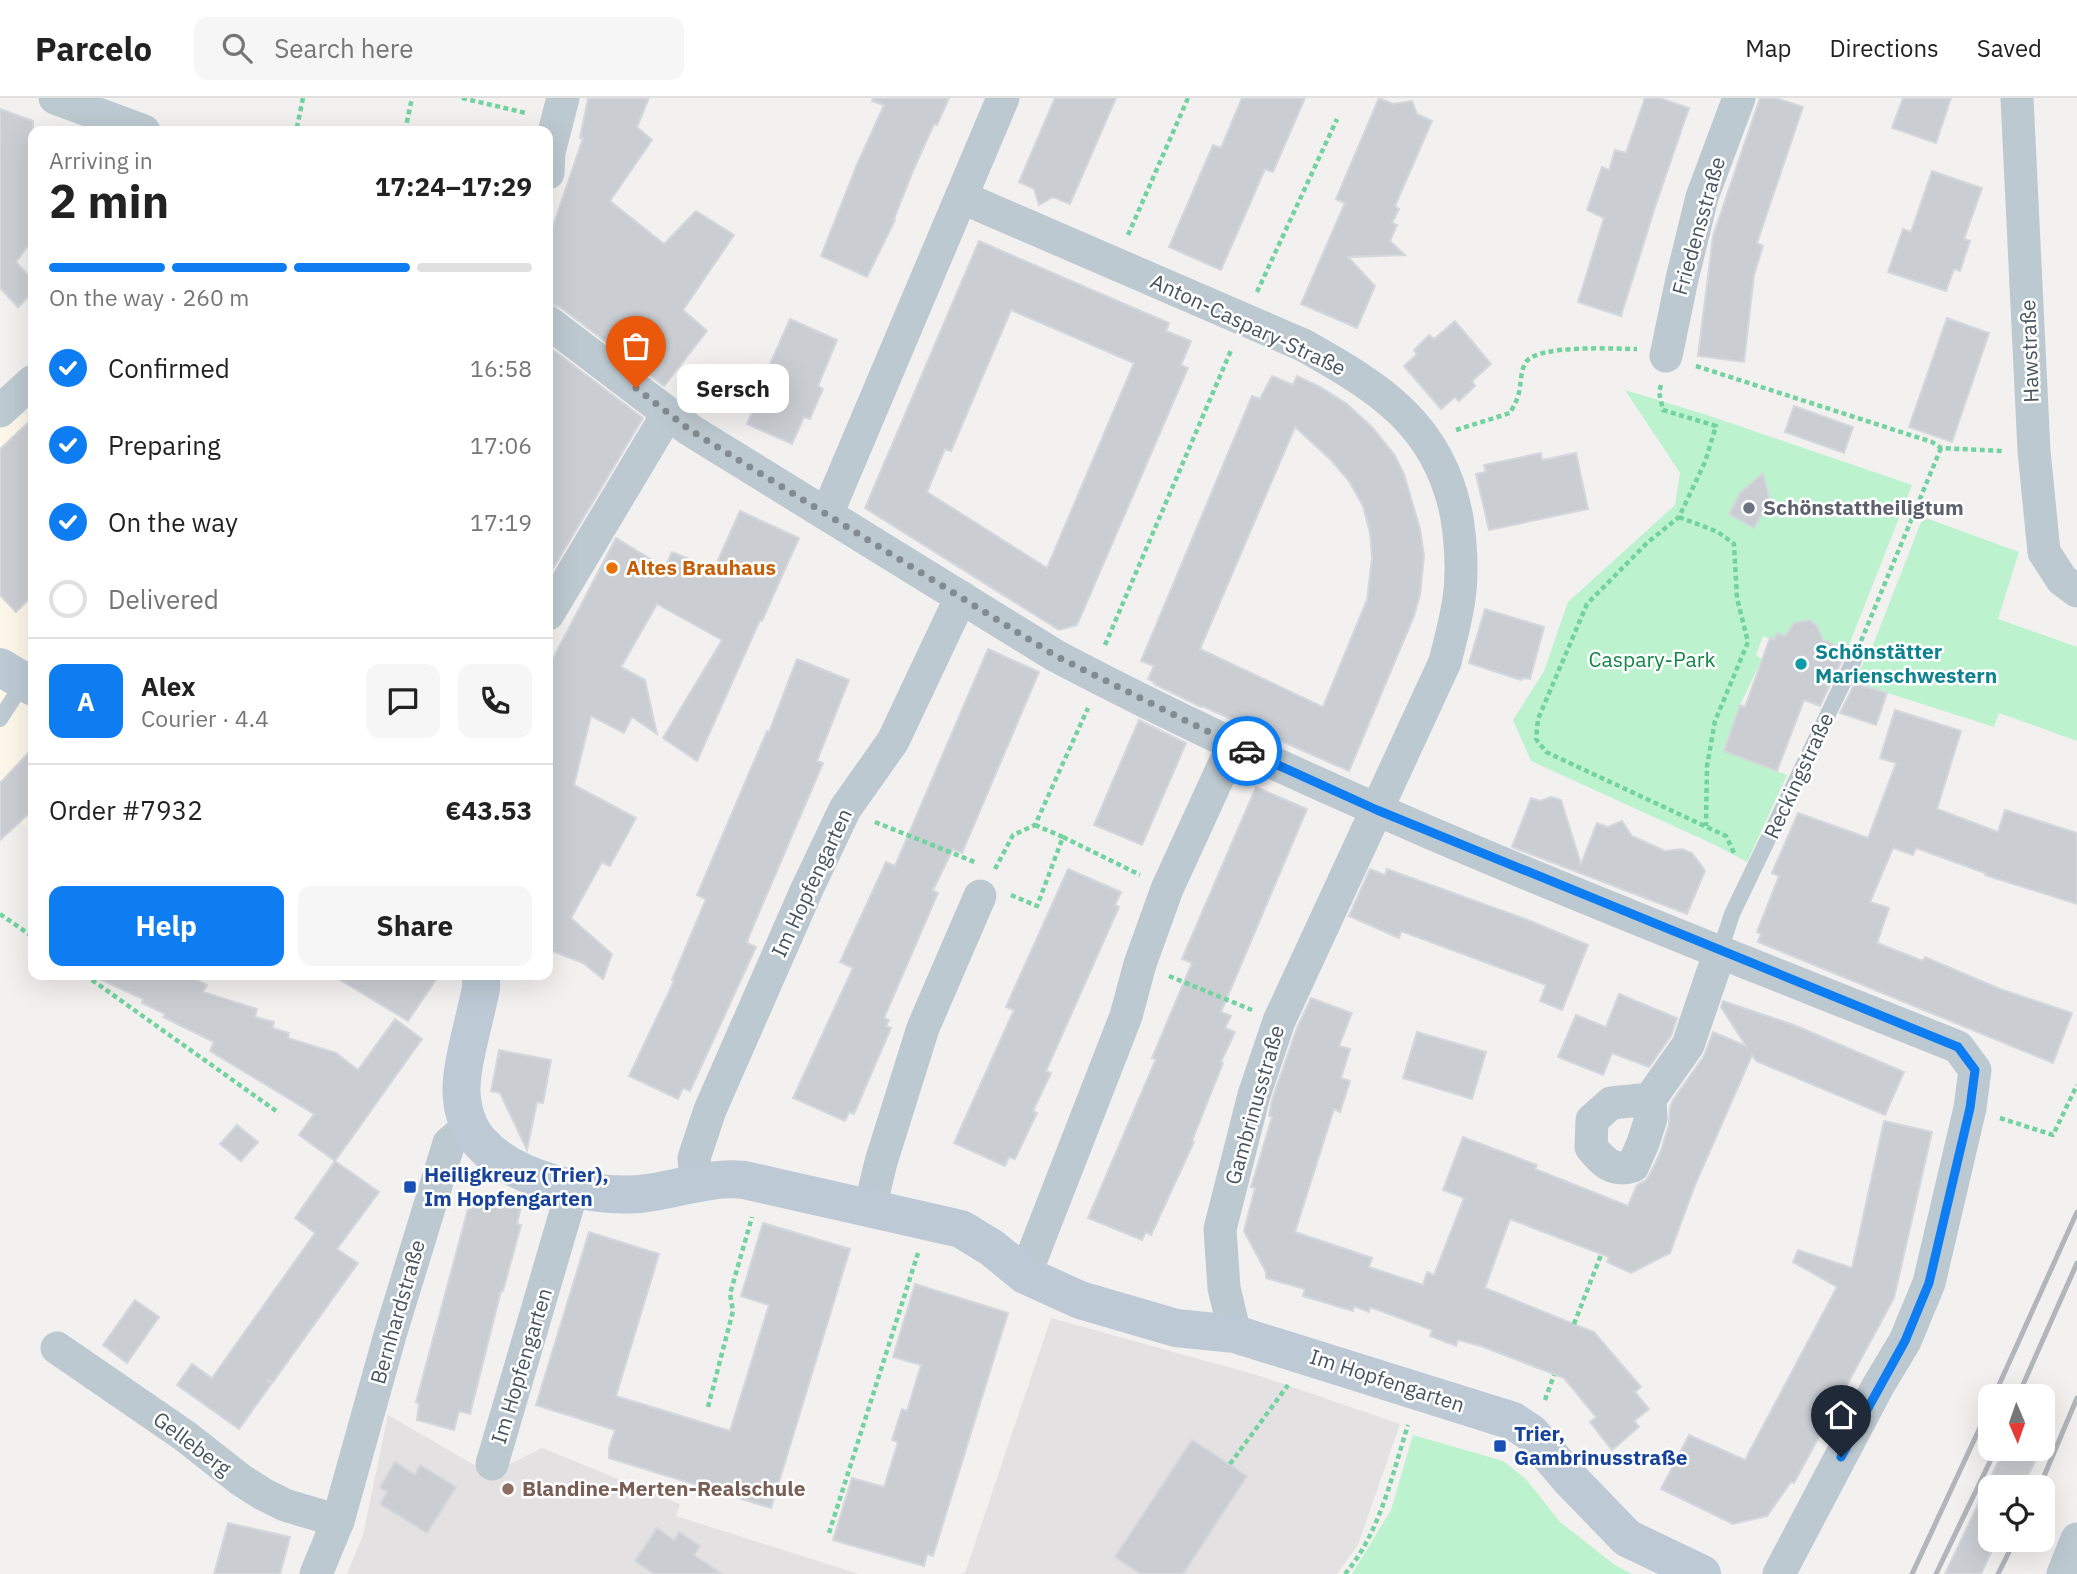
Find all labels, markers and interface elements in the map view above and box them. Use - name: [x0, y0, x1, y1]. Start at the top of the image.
- search box: [194, 17, 684, 80]
- text: Parcelo: [35, 27, 152, 70]
- icon: search: [218, 29, 256, 67]
- text: Search here: [274, 31, 414, 65]
- text: Map: [1745, 32, 1791, 64]
- text: Directions: [1829, 32, 1939, 64]
- text: Saved: [1977, 32, 2042, 64]
- text: Arriving in: [49, 145, 153, 175]
- street label: Friedensstraße: [1665, 153, 1731, 298]
- text: 17:24–17:29: [375, 169, 532, 203]
- text: 2 min: [49, 171, 169, 231]
- street label: Anton-Caspary-Straße: [1146, 267, 1351, 382]
- text: On the way · 260 m: [49, 282, 249, 312]
- street label: Hawstraße: [2013, 299, 2045, 403]
- pin: [606, 316, 666, 388]
- icon: bag: [617, 327, 655, 365]
- icon: check: [49, 349, 87, 387]
- text: Confirmed: [108, 351, 230, 385]
- text: 16:58: [470, 353, 532, 383]
- callout: Sersch: [678, 364, 790, 412]
- text: Sersch: [696, 373, 770, 403]
- icon: check: [49, 426, 87, 464]
- text: Preparing: [108, 428, 221, 462]
- text: 17:06: [470, 430, 532, 460]
- place label: Schönstattheiligtum: [1763, 493, 1964, 521]
- marker: Schönstattheiligtum: [1741, 500, 1757, 516]
- icon: check: [49, 503, 87, 541]
- text: On the way: [108, 505, 238, 539]
- text: 17:19: [470, 507, 532, 537]
- place label: Altes Brauhaus: [626, 553, 776, 581]
- marker: Altes Brauhaus: [604, 560, 620, 576]
- text: Delivered: [108, 582, 219, 616]
- place label: Schönstätter Marienschwestern: [1815, 637, 1997, 689]
- park label: Caspary-Park: [1589, 645, 1715, 673]
- marker: Schönstätter Marienschwestern: [1793, 656, 1809, 672]
- button: chat: [366, 664, 440, 738]
- button: phone: [458, 664, 532, 738]
- text: Alex: [141, 669, 195, 703]
- text: A: [77, 684, 95, 718]
- text: Courier · 4.4: [141, 703, 269, 733]
- street label: Reckingstraße: [1757, 708, 1839, 843]
- courier: [1212, 716, 1282, 786]
- icon: car: [1228, 732, 1266, 770]
- text: Order #7932: [49, 793, 203, 827]
- text: €43.53: [445, 793, 532, 827]
- street label: Im Hopfengarten: [764, 804, 858, 962]
- button: Help: [49, 886, 284, 966]
- button: Share: [298, 886, 532, 966]
- street label: Gambrinusstraße: [1218, 1022, 1290, 1188]
- place label: Heiligkreuz (Trier), Im Hopfengarten: [424, 1160, 609, 1212]
- marker: Heiligkreuz (Trier), Im Hopfengarten: [402, 1179, 418, 1195]
- street label: Bernhardstraße: [363, 1236, 431, 1387]
- street label: Im Hopfengarten: [484, 1284, 558, 1447]
- street label: Im Hopfengarten: [1306, 1342, 1468, 1418]
- north arrow: [1978, 1384, 2054, 1461]
- map controls: [1978, 1384, 2055, 1552]
- pin: [1811, 1385, 1871, 1457]
- icon: home: [1822, 1396, 1860, 1434]
- street label: Gelleberg: [148, 1405, 237, 1482]
- place label: Trier, Gambrinusstraße: [1514, 1419, 1688, 1471]
- marker: Trier, Gambrinusstraße: [1492, 1438, 1508, 1454]
- place label: Blandine-Merten-Realschule: [522, 1474, 806, 1502]
- button: locate: [1978, 1475, 2055, 1552]
- marker: Blandine-Merten-Realschule: [500, 1481, 516, 1497]

